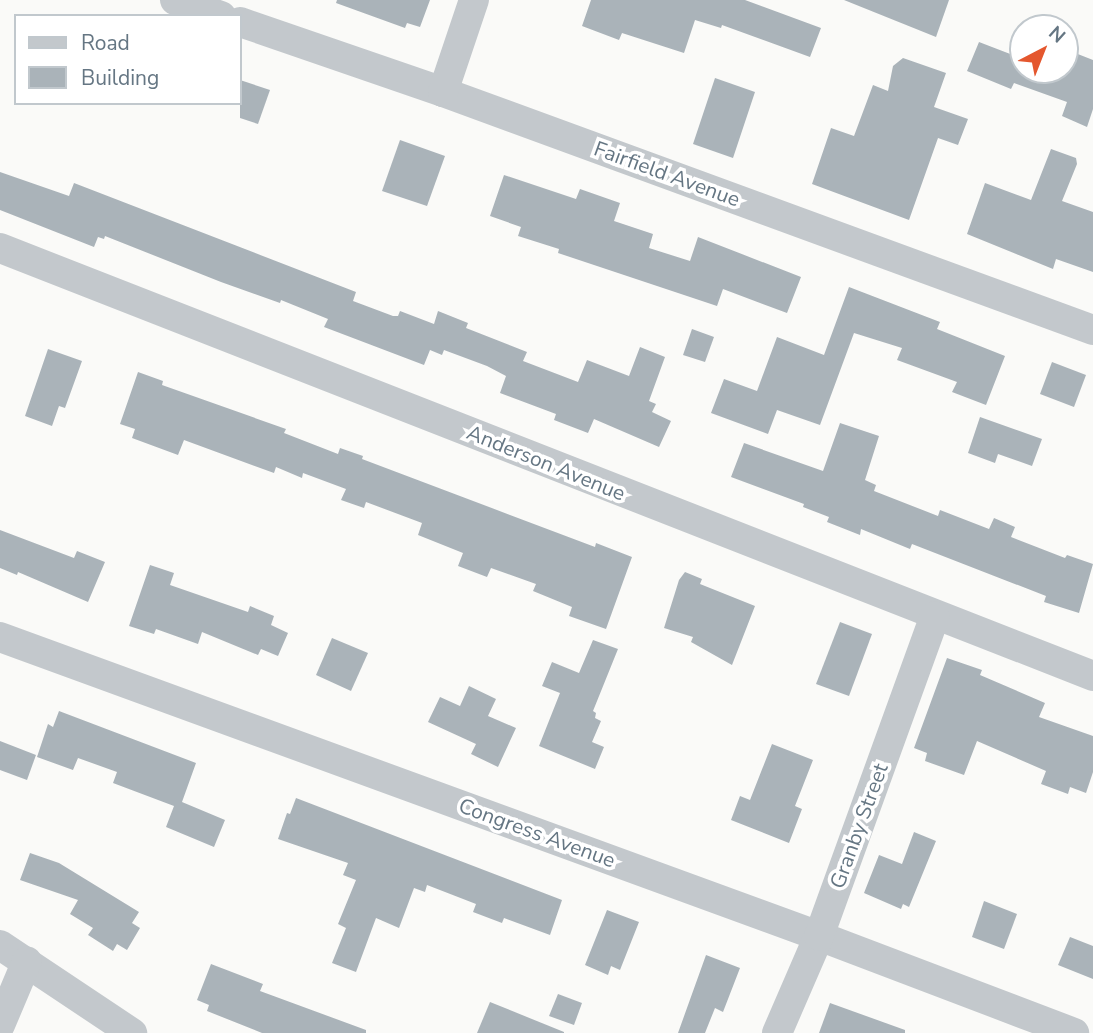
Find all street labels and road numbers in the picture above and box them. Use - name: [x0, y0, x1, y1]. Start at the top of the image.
- street label: Fairfield Avenue: [591, 136, 743, 212]
- street label: Anderson Avenue: [463, 420, 629, 506]
- street label: Granby Street: [825, 760, 893, 892]
- street label: Congress Avenue: [455, 793, 619, 873]

